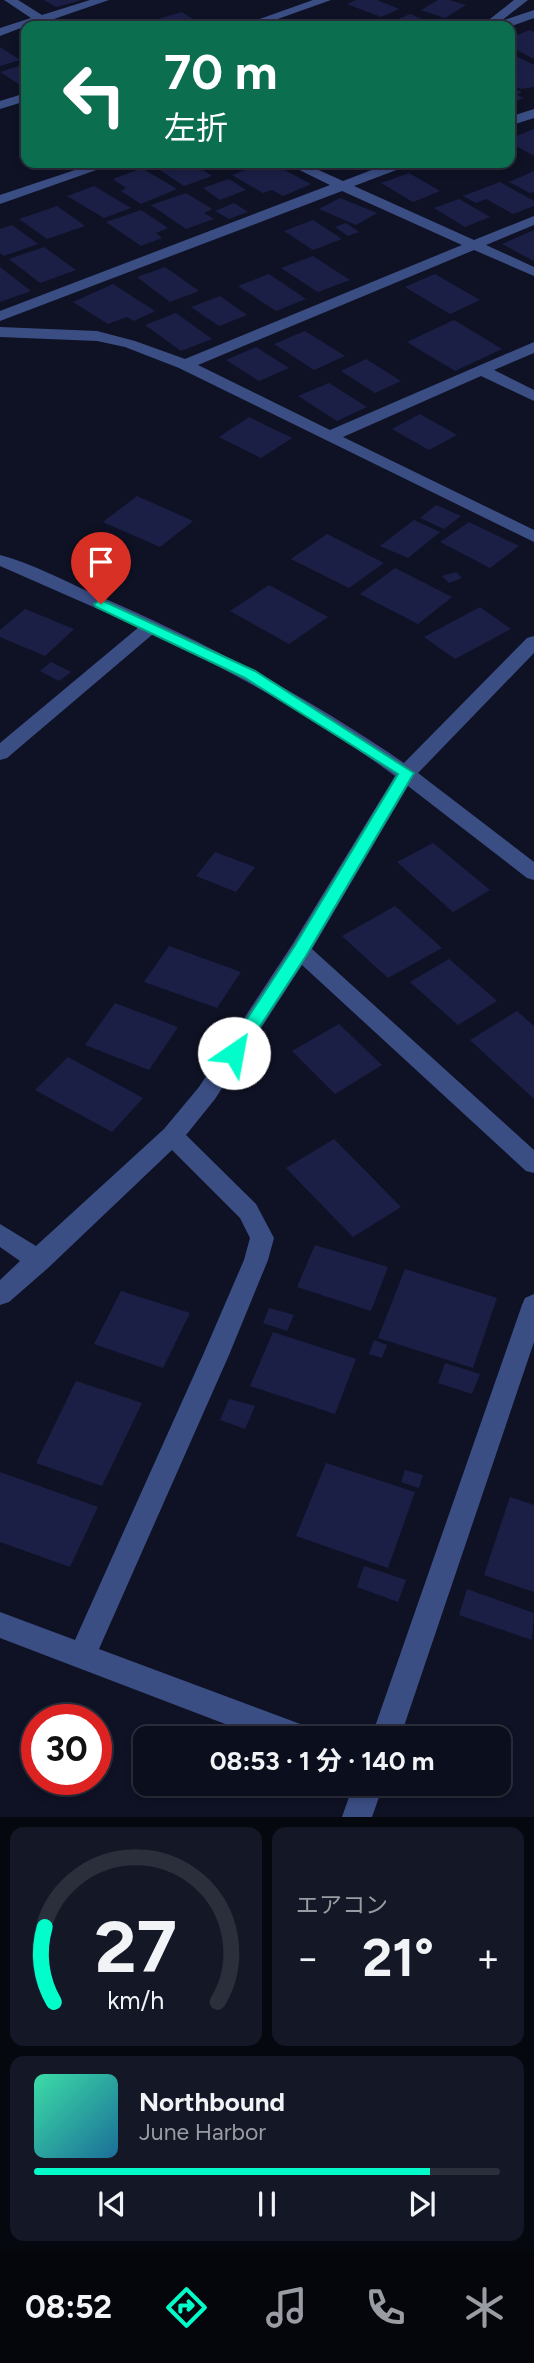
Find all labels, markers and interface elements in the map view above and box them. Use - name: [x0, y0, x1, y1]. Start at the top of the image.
- text: 70 m: [164, 42, 277, 101]
- icon: left: [49, 49, 140, 140]
- text: 左折: [164, 109, 228, 147]
- pin: [71, 532, 131, 604]
- icon: arrive: [82, 543, 120, 581]
- position arrow: [197, 1016, 271, 1090]
- speed limit sign: 30: [21, 1704, 112, 1795]
- text: 08:53 · 1 分 · 140 m: [210, 1745, 434, 1777]
- text: エアコン: [296, 1891, 388, 1919]
- text: 27: [95, 1904, 177, 1991]
- text: 21°: [362, 1927, 434, 1989]
- text: −: [296, 1935, 320, 1981]
- text: +: [476, 1935, 500, 1981]
- text: km/h: [107, 1985, 165, 2015]
- text: Northbound: [139, 2086, 285, 2118]
- text: June Harbor: [139, 2118, 266, 2146]
- icon: previous: [93, 2185, 131, 2223]
- icon: pause: [248, 2185, 286, 2223]
- icon: next: [403, 2185, 441, 2223]
- icon: directions: [162, 2283, 211, 2332]
- icon: music: [262, 2283, 311, 2332]
- icon: phone: [361, 2283, 410, 2332]
- icon: climate: [460, 2283, 509, 2332]
- text: 08:52: [25, 2288, 112, 2326]

